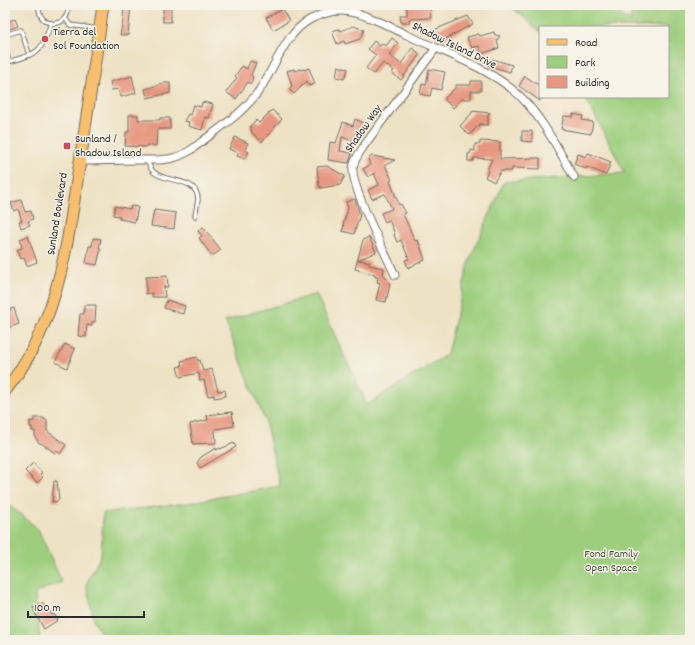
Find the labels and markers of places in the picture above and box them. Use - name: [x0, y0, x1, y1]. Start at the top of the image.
- place label: Tierra del Sol Foundation: [53, 24, 120, 55]
- marker: Tierra del Sol Foundation: [40, 34, 50, 44]
- place label: Sunland / Shadow Island: [75, 131, 141, 162]
- marker: Sunland / Shadow Island: [62, 141, 72, 151]

